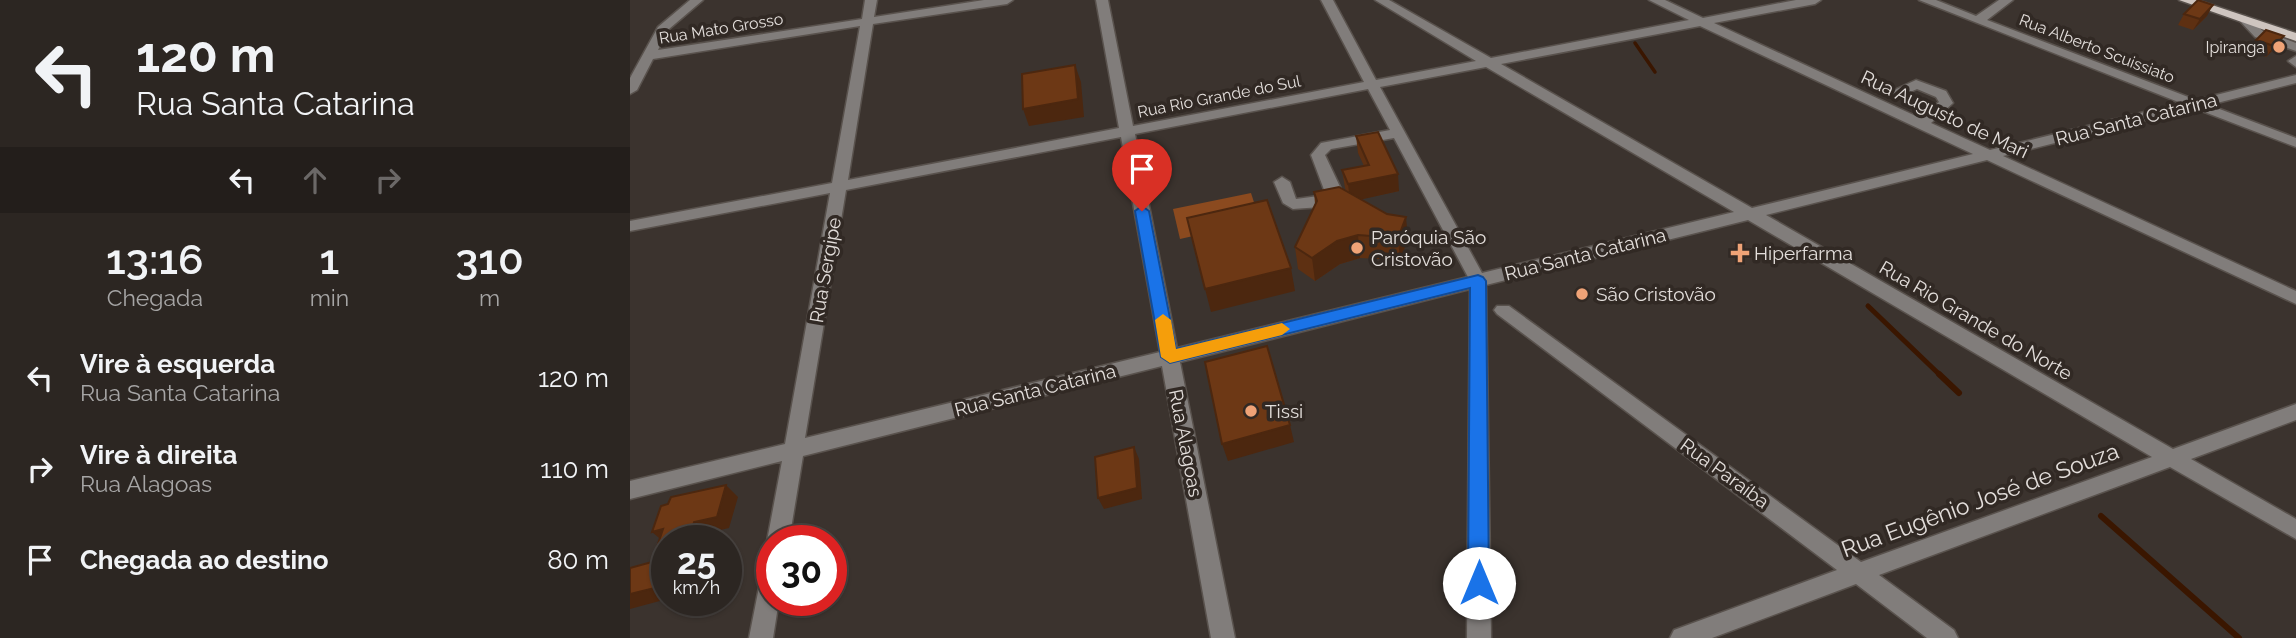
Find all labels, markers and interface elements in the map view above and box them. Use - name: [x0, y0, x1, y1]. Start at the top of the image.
- street label: Rua Mato Grosso: [658, 9, 784, 48]
- street label: Rua Alberto Scuissiato: [2016, 10, 2177, 87]
- text: 120 m: [136, 26, 275, 83]
- icon: left: [21, 28, 112, 119]
- place label: Ipiranga: [2205, 38, 2265, 57]
- marker: Ipiranga: [2271, 39, 2287, 55]
- street label: Rua Augusto de Mari: [1858, 66, 2032, 162]
- street label: Rua Rio Grande do Sul: [1136, 71, 1303, 122]
- text: Rua Santa Catarina: [136, 85, 415, 122]
- street label: Rua Santa Catarina: [2053, 88, 2219, 150]
- pin: [1112, 139, 1172, 211]
- icon: arrive: [1123, 150, 1161, 188]
- icon: left: [223, 161, 261, 199]
- icon: ahead: [296, 161, 334, 199]
- icon: right: [369, 161, 407, 199]
- street label: Rua Sergipe: [805, 216, 845, 324]
- street label: Rua Santa Catarina: [1502, 223, 1668, 285]
- place label: Paróquia São Cristovão: [1371, 226, 1486, 270]
- text: 13:16: [106, 235, 204, 284]
- text: 1: [320, 235, 339, 284]
- text: 310: [455, 235, 524, 284]
- marker: Paróquia São Cristovão: [1349, 240, 1365, 256]
- place label: Hiperfarma: [1754, 242, 1853, 264]
- marker: Hiperfarma: [1732, 245, 1748, 261]
- street label: Rua Rio Grande do Norte: [1876, 256, 2076, 384]
- place label: São Cristovão: [1596, 283, 1716, 305]
- text: Chegada: [107, 284, 203, 311]
- text: min: [310, 284, 349, 311]
- text: m: [479, 284, 500, 311]
- marker: São Cristovão: [1574, 286, 1590, 302]
- text: Vire à esquerda: [80, 349, 275, 379]
- icon: left: [21, 359, 59, 397]
- street label: Rua Santa Catarina: [952, 359, 1118, 421]
- text: 120 m: [538, 363, 609, 393]
- text: Rua Santa Catarina: [80, 379, 280, 406]
- street label: Rua Alagoas: [1165, 387, 1207, 499]
- place label: Tissi: [1265, 400, 1303, 422]
- marker: Tissi: [1243, 403, 1259, 419]
- street label: Rua Paraíba: [1676, 434, 1774, 512]
- street label: Rua Eugênio José de Souza: [1837, 437, 2122, 562]
- text: Vire à direita: [80, 440, 237, 470]
- icon: right: [21, 450, 59, 488]
- text: 110 m: [540, 454, 609, 484]
- text: Rua Alagoas: [80, 470, 212, 497]
- speed limit sign: 30: [756, 525, 847, 616]
- icon: arrive: [21, 541, 59, 579]
- text: 25: [677, 541, 716, 582]
- text: Chegada ao destino: [80, 545, 329, 575]
- text: 80 m: [547, 545, 609, 575]
- position arrow: [1442, 546, 1516, 620]
- text: km/h: [673, 577, 720, 598]

